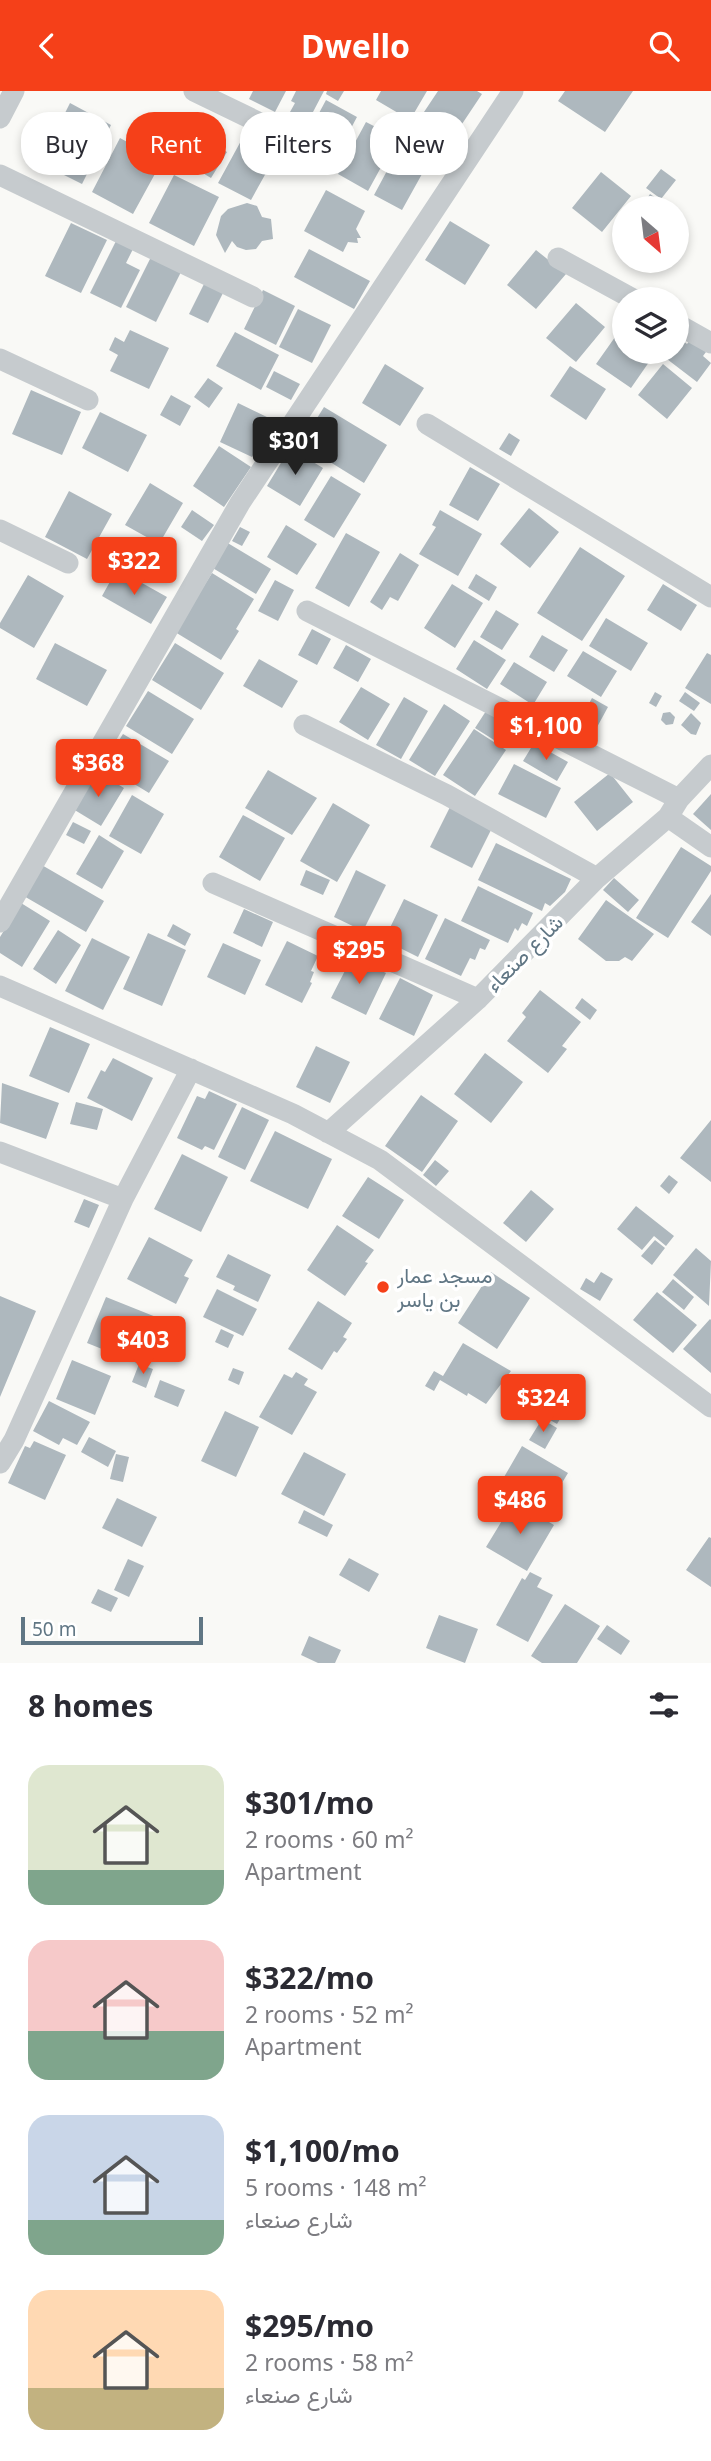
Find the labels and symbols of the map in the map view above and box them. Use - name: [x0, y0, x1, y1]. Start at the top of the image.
- north arrow: [612, 196, 690, 273]
- pin: $301: [254, 417, 336, 477]
- pin: $322: [93, 538, 175, 597]
- pin: $1,100: [489, 703, 603, 762]
- pin: $368: [57, 739, 139, 799]
- street label: شارع صنعاء: [479, 908, 569, 998]
- pin: $295: [318, 927, 400, 986]
- place label: مسجد عمار بن ياسر: [396, 1261, 493, 1313]
- marker: مسجد عمار بن ياسر: [375, 1279, 391, 1295]
- pin: $403: [102, 1317, 184, 1376]
- pin: $324: [502, 1375, 584, 1434]
- pin: $486: [479, 1477, 561, 1536]
- scale bar: [21, 1614, 203, 1646]

